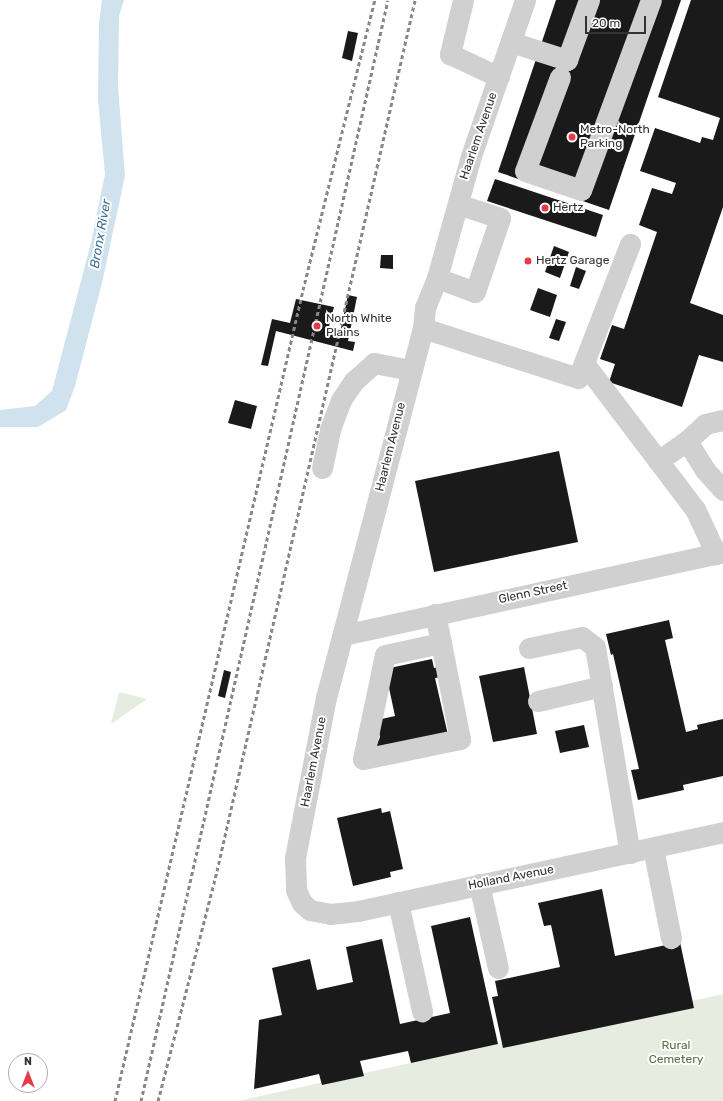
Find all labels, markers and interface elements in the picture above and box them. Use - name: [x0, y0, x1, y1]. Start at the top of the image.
- scale bar: [587, 8, 648, 34]
- text: 20 m: [592, 16, 620, 30]
- street label: Haarlem Avenue: [457, 90, 501, 182]
- place label: Metro-North Parking: [580, 123, 650, 151]
- marker: Metro-North Parking: [567, 132, 577, 142]
- water label: Bronx River: [87, 198, 115, 270]
- place label: Hertz: [553, 201, 584, 215]
- marker: Hertz: [540, 203, 550, 213]
- place label: Hertz Garage: [536, 254, 609, 268]
- marker: Hertz Garage: [523, 256, 533, 266]
- place label: North White Plains: [326, 312, 392, 340]
- marker: North White Plains: [311, 320, 323, 332]
- street label: Haarlem Avenue: [373, 401, 409, 493]
- street label: Glenn Street: [497, 579, 569, 607]
- street label: Haarlem Avenue: [298, 716, 330, 808]
- street label: Holland Avenue: [467, 863, 555, 893]
- park label: Rural Cemetery: [649, 1039, 703, 1067]
- north arrow: [8, 1053, 48, 1093]
- text: N: [24, 1055, 32, 1068]

